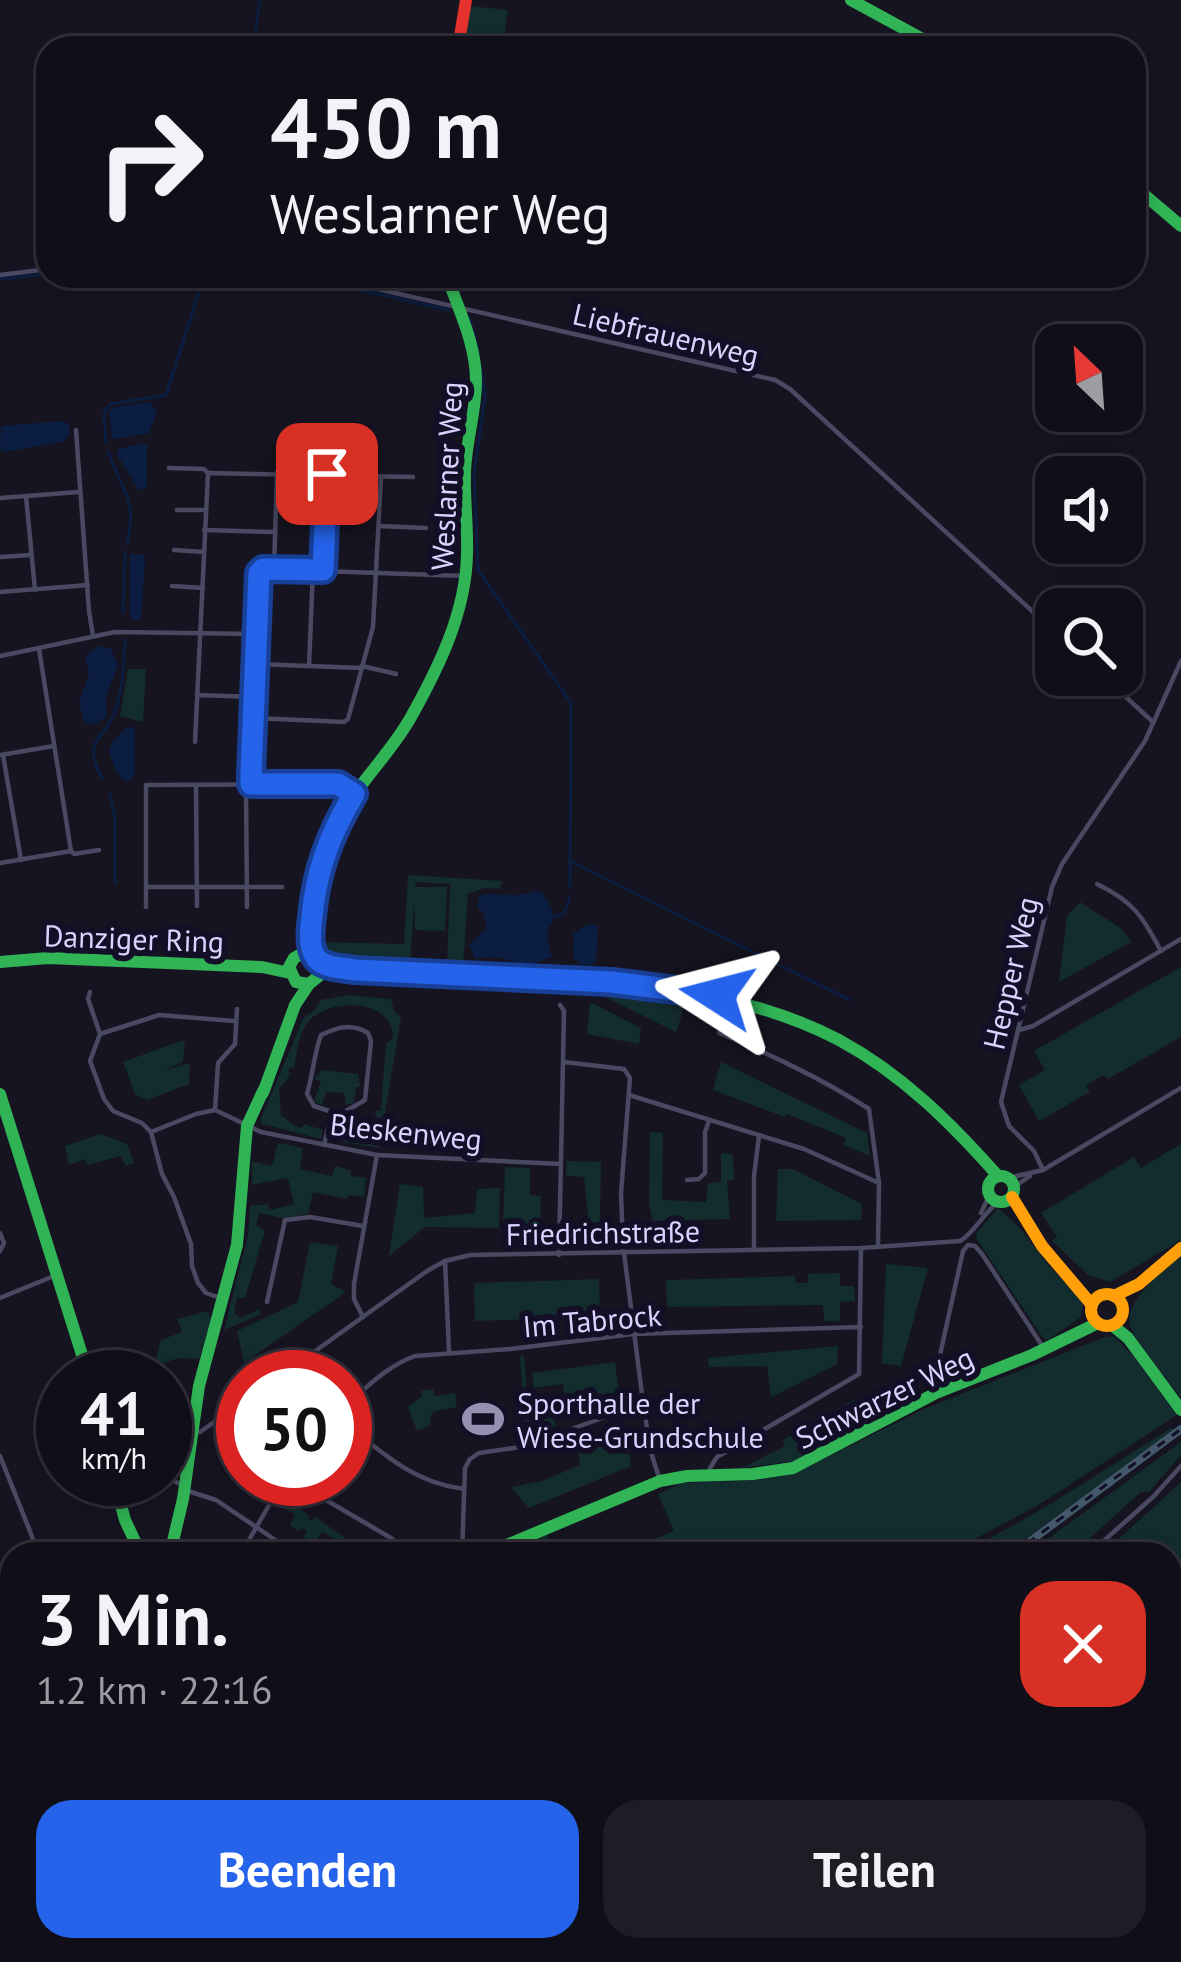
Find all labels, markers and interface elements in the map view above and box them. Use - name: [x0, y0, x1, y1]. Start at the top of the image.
- text: 450 m: [270, 72, 502, 181]
- icon: right: [72, 84, 228, 240]
- text: Weslarner Weg: [270, 178, 611, 248]
- street label: Liebfrauenweg: [569, 294, 763, 374]
- north arrow: [1035, 324, 1143, 432]
- map controls: [1035, 324, 1143, 696]
- street label: Weslarner Weg: [422, 381, 470, 571]
- pin: [276, 423, 378, 525]
- icon: arrive: [294, 441, 360, 507]
- button: sound: [1035, 456, 1143, 564]
- button: search: [1035, 588, 1143, 696]
- street label: Hepper Weg: [974, 893, 1046, 1053]
- street label: Danziger Ring: [43, 915, 225, 961]
- position arrow: [654, 932, 780, 1058]
- street label: Bleskenweg: [328, 1104, 484, 1158]
- street label: Friedrichstraße: [506, 1211, 700, 1253]
- street label: Im Tabrock: [521, 1294, 664, 1345]
- street label: Schwarzer Weg: [789, 1337, 979, 1457]
- speed limit sign: 50: [216, 1350, 372, 1506]
- text: 41: [80, 1374, 148, 1452]
- place label: Sporthalle der Wiese-Grundschule: [517, 1383, 764, 1456]
- sports icon: Sporthalle der Wiese-Grundschule: [460, 1396, 506, 1442]
- text: km/h: [81, 1438, 147, 1477]
- text: 3 Min.: [36, 1572, 229, 1665]
- button: close: [1020, 1581, 1146, 1707]
- text: 1.2 km · 22:16: [36, 1664, 272, 1715]
- button: Beenden: [36, 1800, 579, 1938]
- button: Teilen: [603, 1800, 1146, 1938]

